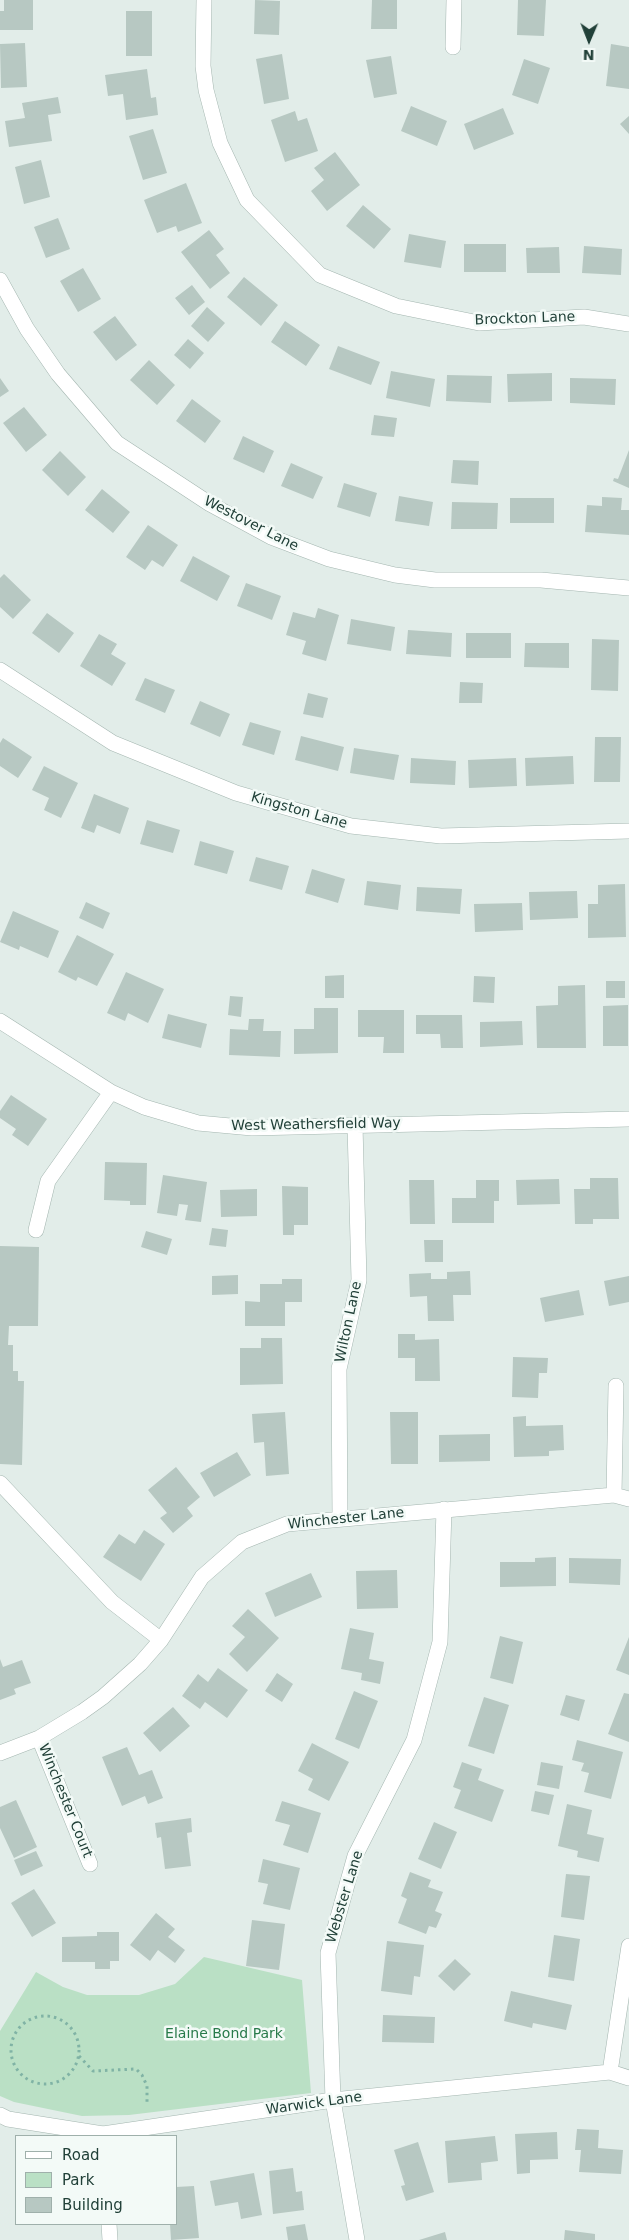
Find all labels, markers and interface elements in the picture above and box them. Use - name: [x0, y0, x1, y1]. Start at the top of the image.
- north arrow: [564, 15, 614, 65]
- text: N: [583, 47, 595, 63]
- street label: Brockton Lane: [474, 309, 576, 329]
- street label: Westover Lane: [201, 493, 301, 555]
- street label: Kingston Lane: [249, 789, 349, 833]
- street label: West Weathersfield Way: [231, 1115, 401, 1135]
- street label: Wilton Lane: [332, 1280, 366, 1364]
- street label: Winchester Lane: [287, 1505, 405, 1533]
- street label: Winchester Court: [34, 1742, 96, 1860]
- street label: Webster Lane: [323, 1849, 367, 1945]
- park label: Elaine Bond Park: [165, 2026, 283, 2042]
- street label: Warwick Lane: [265, 2089, 363, 2119]
- legend: [15, 2135, 178, 2225]
- text: Road: [62, 2146, 100, 2164]
- text: Park: [62, 2171, 94, 2189]
- text: Building: [62, 2196, 123, 2214]

